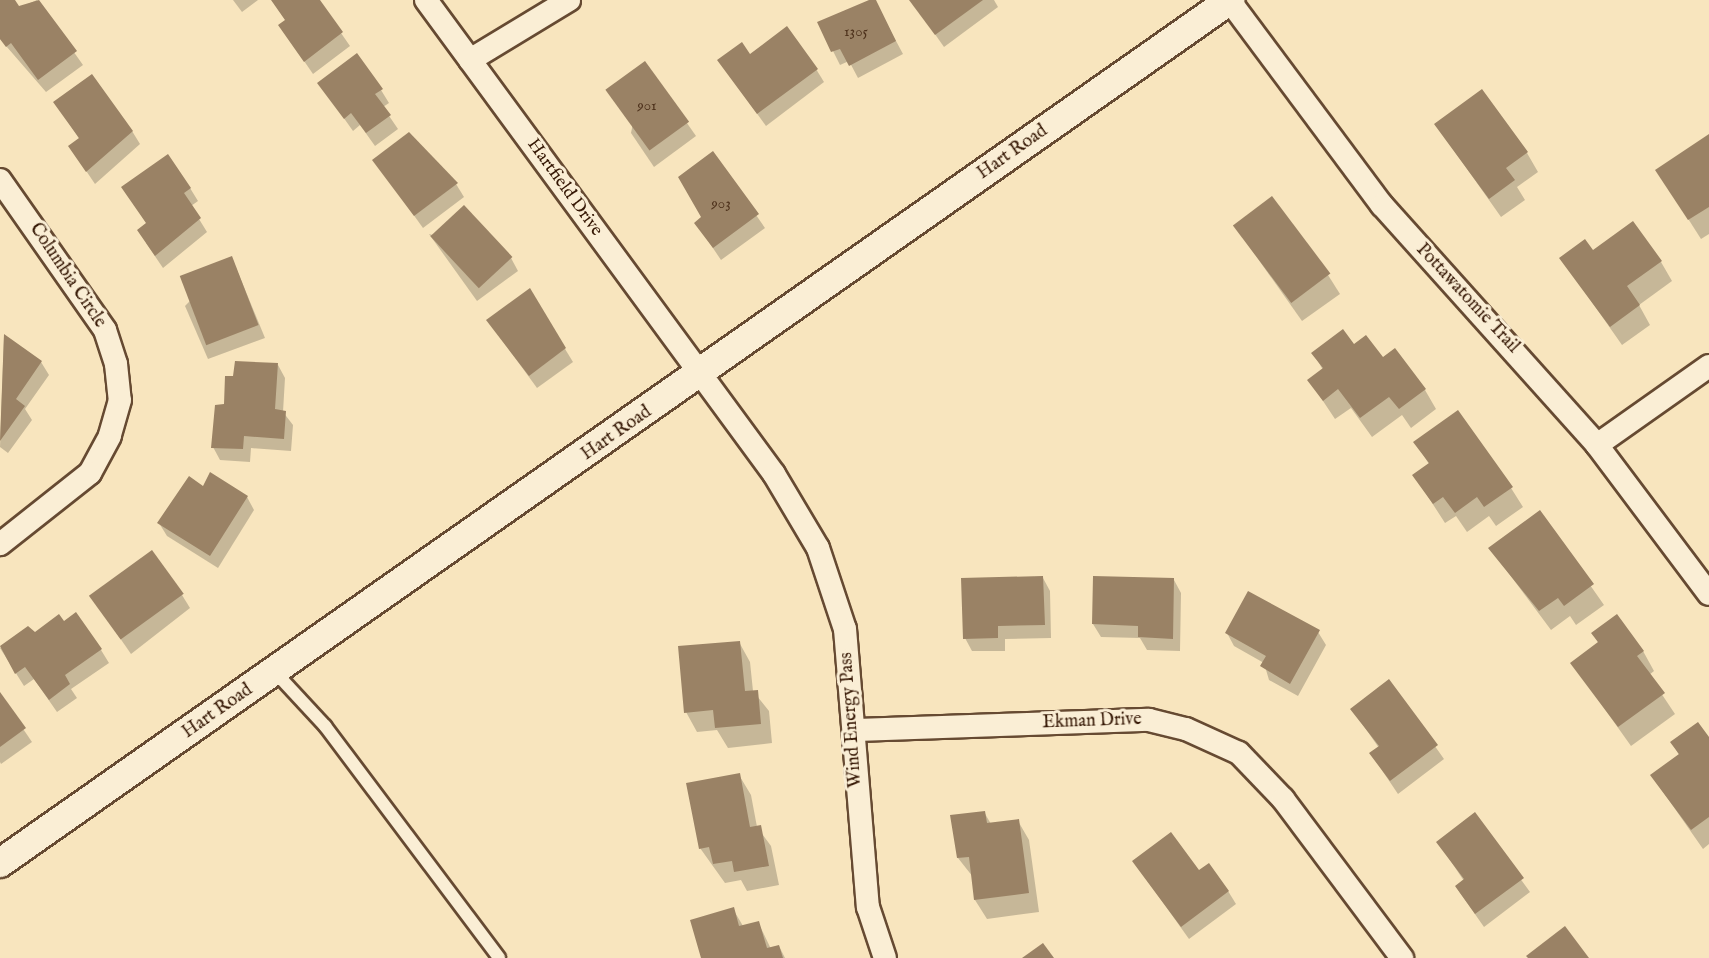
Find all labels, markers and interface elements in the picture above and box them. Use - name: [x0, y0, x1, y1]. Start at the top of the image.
- house number: 1305: [844, 23, 868, 41]
- house number: 901: [637, 97, 657, 115]
- street label: Hart Road: [974, 121, 1052, 185]
- street label: Hartfield Drive: [521, 135, 607, 241]
- house number: 903: [711, 195, 731, 213]
- street label: Columbia Circle: [24, 220, 110, 332]
- street label: Pottawatomie Trail: [1411, 240, 1523, 358]
- street label: Hart Road: [578, 402, 656, 466]
- street label: Wind Energy Pass: [836, 651, 868, 789]
- street label: Hart Road: [179, 680, 257, 744]
- street label: Ekman Drive: [1042, 709, 1142, 735]

